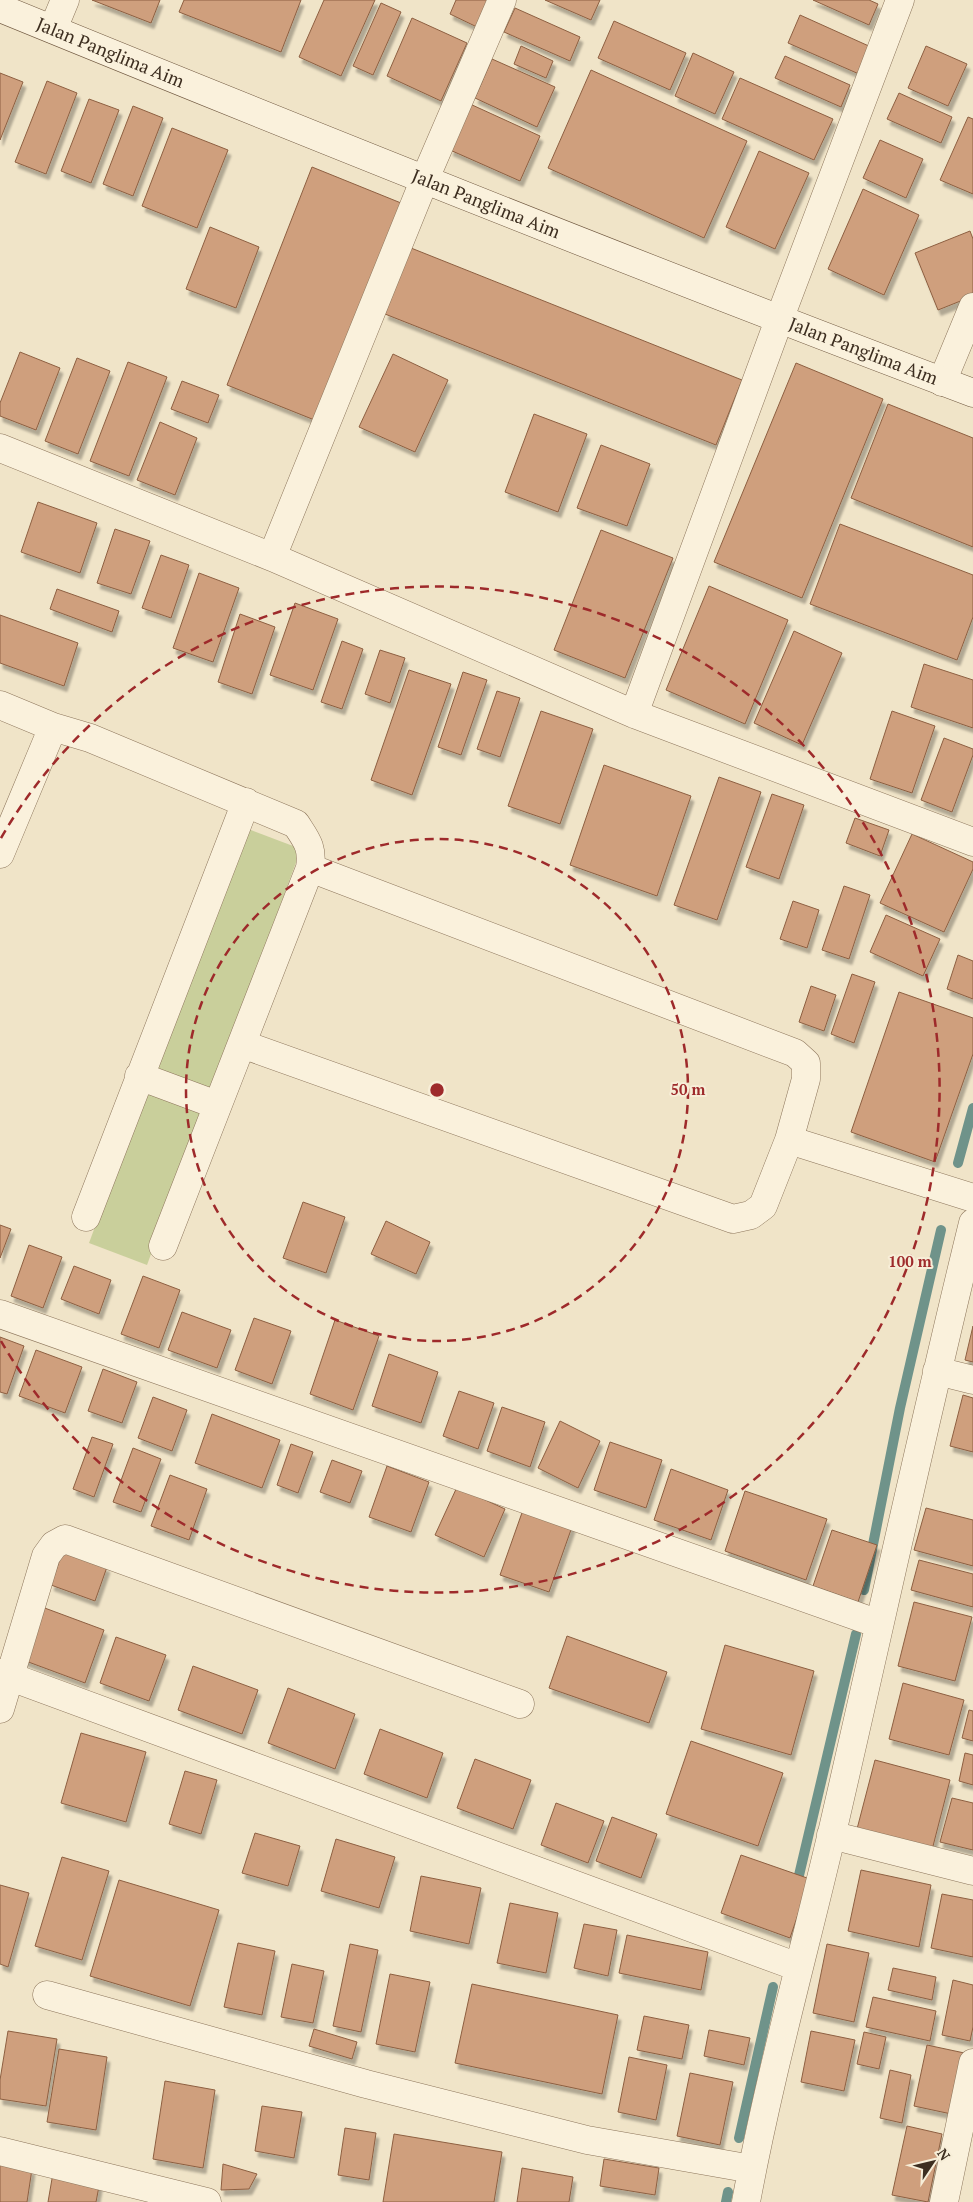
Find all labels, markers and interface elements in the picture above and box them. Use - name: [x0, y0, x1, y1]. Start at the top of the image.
- street label: Jalan Panglima Aim: [33, 11, 189, 93]
- street label: Jalan Panglima Aim: [409, 163, 564, 244]
- street label: Jalan Panglima Aim: [786, 311, 942, 390]
- text: 50 m: [671, 1079, 706, 1099]
- centre of rings: [428, 1081, 446, 1099]
- text: 100 m: [888, 1251, 932, 1271]
- north arrow: [908, 2137, 958, 2187]
- text: N: [933, 2144, 955, 2164]

